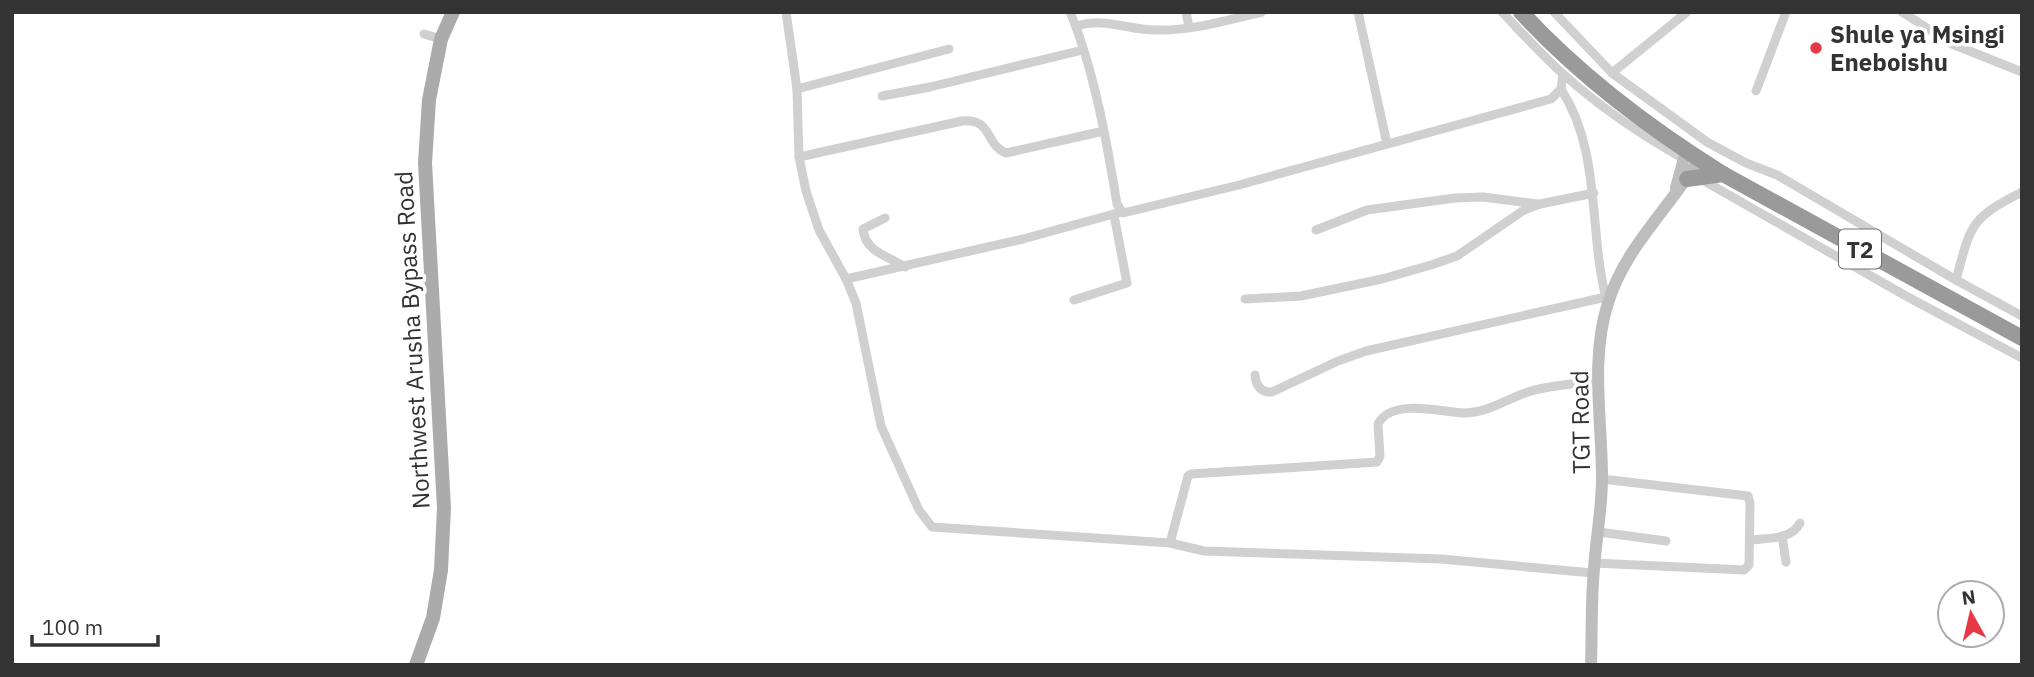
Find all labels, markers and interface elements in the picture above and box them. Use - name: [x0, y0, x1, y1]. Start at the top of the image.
- place label: Shule ya Msingi Eneboishu: [1830, 18, 2005, 78]
- marker: Shule ya Msingi Eneboishu: [1808, 40, 1824, 56]
- street label: Northwest Arusha Bypass Road: [387, 170, 437, 510]
- road number: T2: [1839, 230, 1881, 268]
- street label: TGT Road: [1563, 370, 1597, 474]
- north arrow: [1936, 579, 2006, 649]
- text: N: [1960, 584, 1977, 610]
- scale bar: [32, 604, 158, 648]
- text: 100 m: [42, 613, 103, 641]

